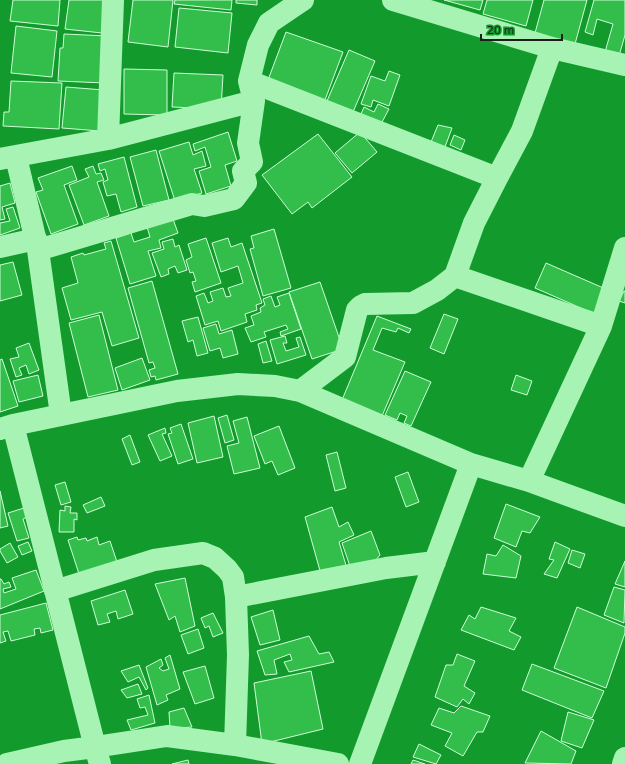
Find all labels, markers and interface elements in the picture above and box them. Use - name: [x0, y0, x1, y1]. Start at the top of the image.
- scale bar: [481, 16, 562, 42]
- text: 20 m: [487, 22, 514, 36]

